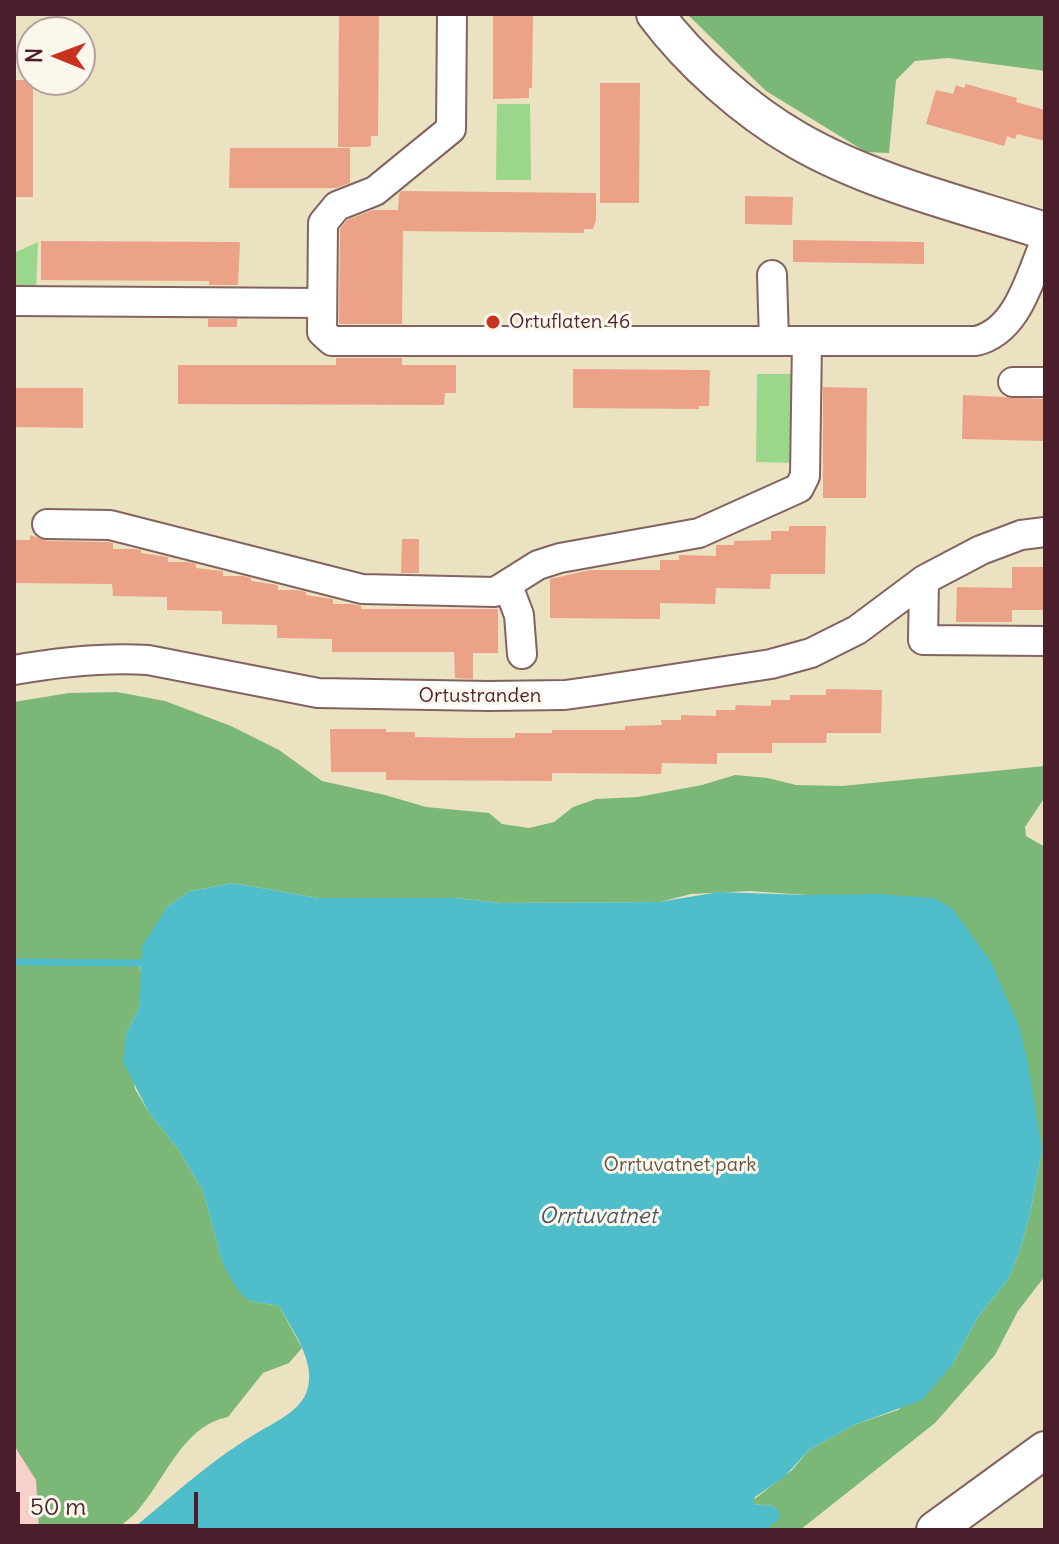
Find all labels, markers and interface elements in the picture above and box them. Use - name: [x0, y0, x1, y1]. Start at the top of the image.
- north arrow: [16, 16, 96, 96]
- text: N: [20, 48, 48, 63]
- place label: Ortuflaten 46: [509, 310, 630, 334]
- marker: Ortuflaten 46: [484, 313, 502, 331]
- street label: Ortustranden: [419, 684, 541, 708]
- park label: Orrtuvatnet park: [603, 1153, 757, 1177]
- water label: Orrtuvatnet: [539, 1204, 657, 1230]
- scale bar: [20, 1476, 202, 1526]
- text: 50 m: [30, 1491, 86, 1521]

